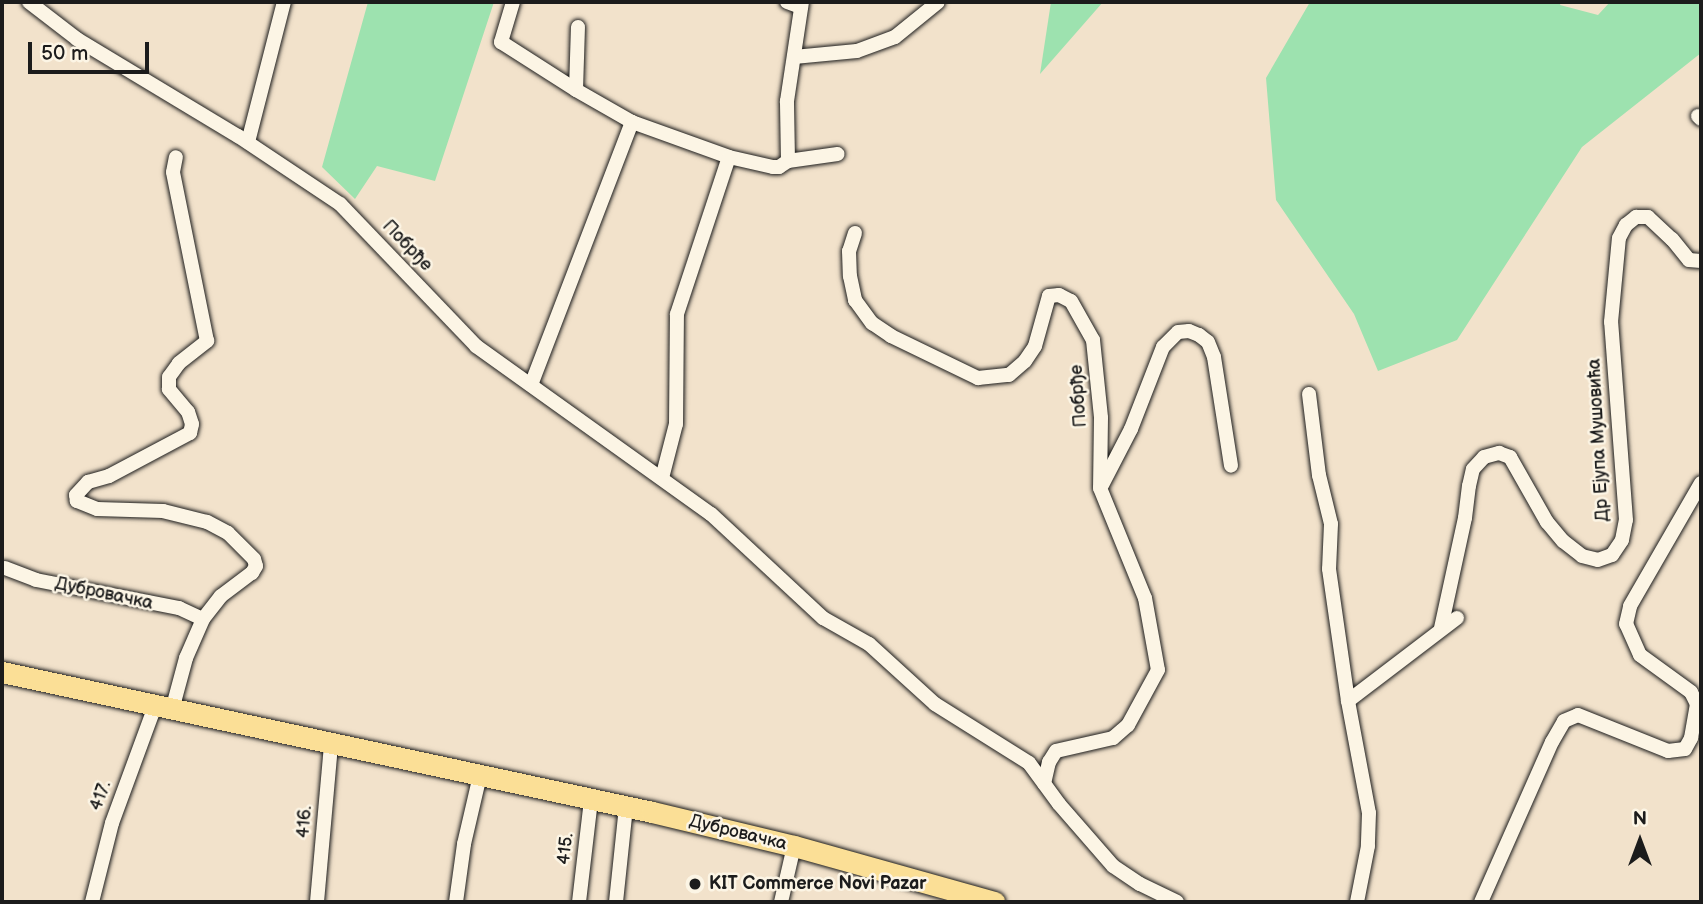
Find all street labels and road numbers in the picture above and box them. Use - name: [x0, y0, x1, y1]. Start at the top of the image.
- street label: Побрђе: [377, 216, 437, 276]
- street label: Др Ејупа Мушовића: [1584, 358, 1614, 522]
- street label: Побрђе: [1066, 364, 1092, 428]
- street label: Дубровачка: [53, 573, 155, 615]
- street label: 417.: [86, 778, 116, 814]
- street label: 416.: [293, 805, 317, 839]
- street label: Дубровачка: [687, 810, 789, 856]
- street label: 415.: [553, 832, 579, 866]

